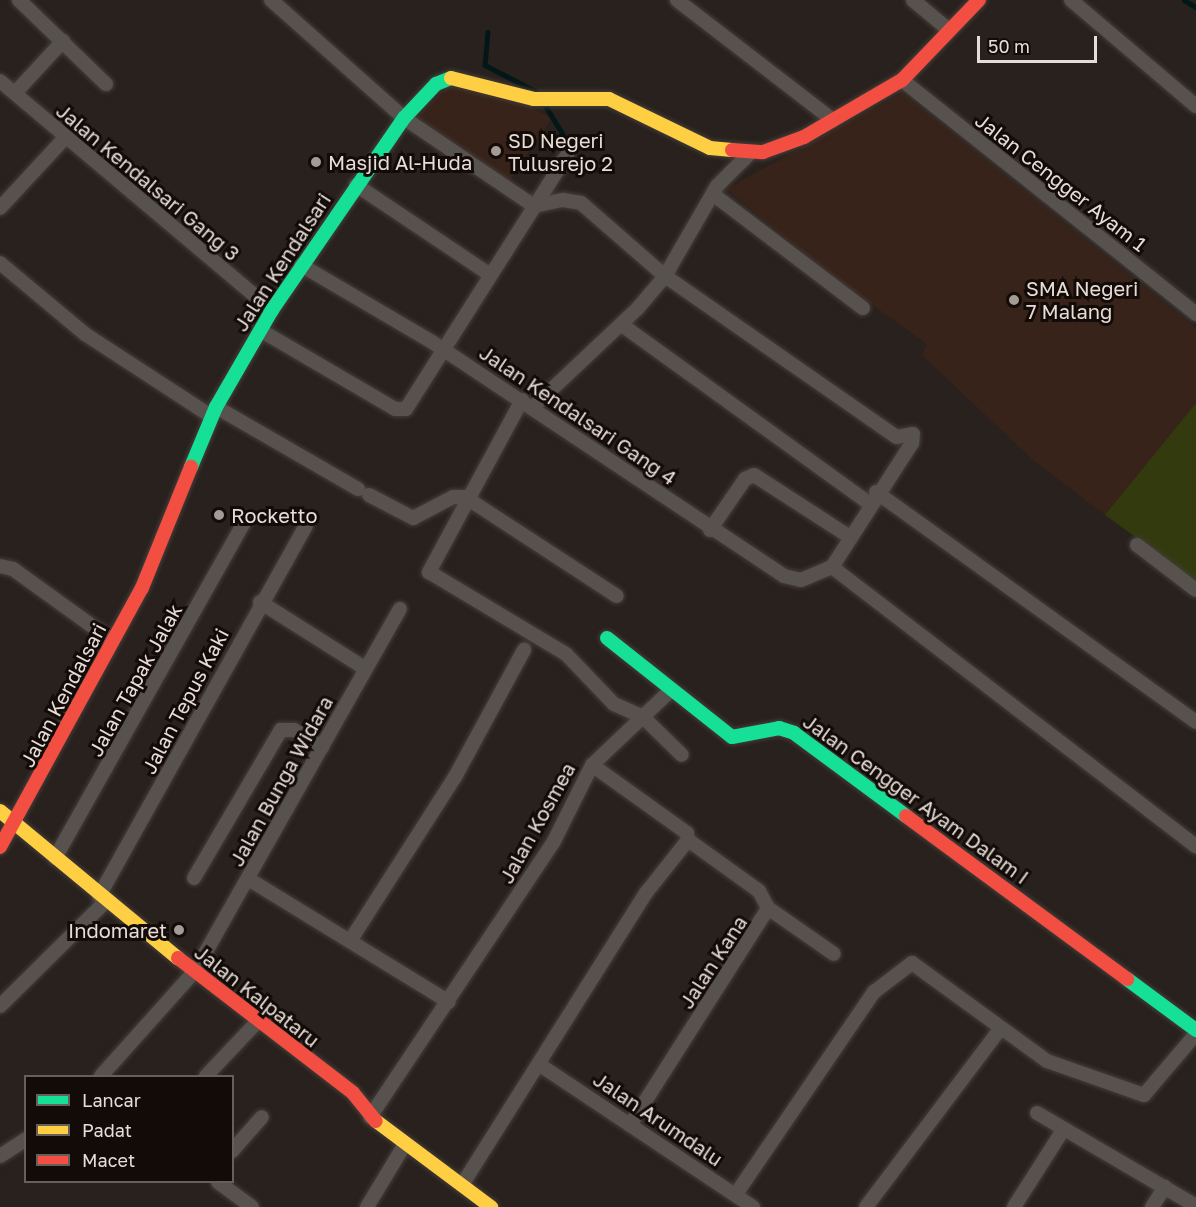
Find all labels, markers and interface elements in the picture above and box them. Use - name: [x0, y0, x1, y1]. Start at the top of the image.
- scale bar: [980, 24, 1100, 62]
- text: 50 m: [988, 35, 1030, 57]
- street label: Jalan Kendalsari Gang 3: [52, 98, 244, 266]
- street label: Jalan Cengger Ayam 1: [971, 108, 1151, 256]
- place label: SD Negeri Tulusrejo 2: [508, 128, 613, 175]
- marker: SD Negeri Tulusrejo 2: [489, 144, 503, 158]
- place label: Masjid Al-Huda: [328, 150, 472, 174]
- marker: Masjid Al-Huda: [309, 155, 323, 169]
- street label: Jalan Kendalsari: [228, 188, 336, 336]
- place label: SMA Negeri 7 Malang: [1026, 276, 1138, 323]
- marker: SMA Negeri 7 Malang: [1007, 293, 1021, 307]
- street label: Jalan Kendalsari Gang 4: [475, 340, 681, 490]
- place label: Rocketto: [231, 503, 318, 527]
- marker: Rocketto: [212, 508, 226, 522]
- street label: Jalan Tapak Jalak: [83, 600, 187, 760]
- street label: Jalan Kendalsari: [15, 619, 111, 771]
- street label: Jalan Tepus Kaki: [137, 624, 233, 778]
- street label: Jalan Bunga Widara: [224, 692, 338, 870]
- street label: Jalan Cengger Ayam Dalam I: [799, 709, 1033, 889]
- street label: Jalan Kosmea: [494, 759, 580, 887]
- street label: Jalan Kana: [674, 911, 752, 1013]
- place label: Indomaret: [68, 918, 167, 942]
- marker: Indomaret: [172, 923, 186, 937]
- street label: Jalan Kalpataru: [190, 940, 324, 1052]
- street label: Jalan Arumdalu: [589, 1067, 727, 1171]
- legend: [24, 1075, 234, 1183]
- text: Lancar: [82, 1089, 141, 1111]
- text: Padat: [82, 1119, 132, 1141]
- text: Macet: [82, 1149, 135, 1171]

